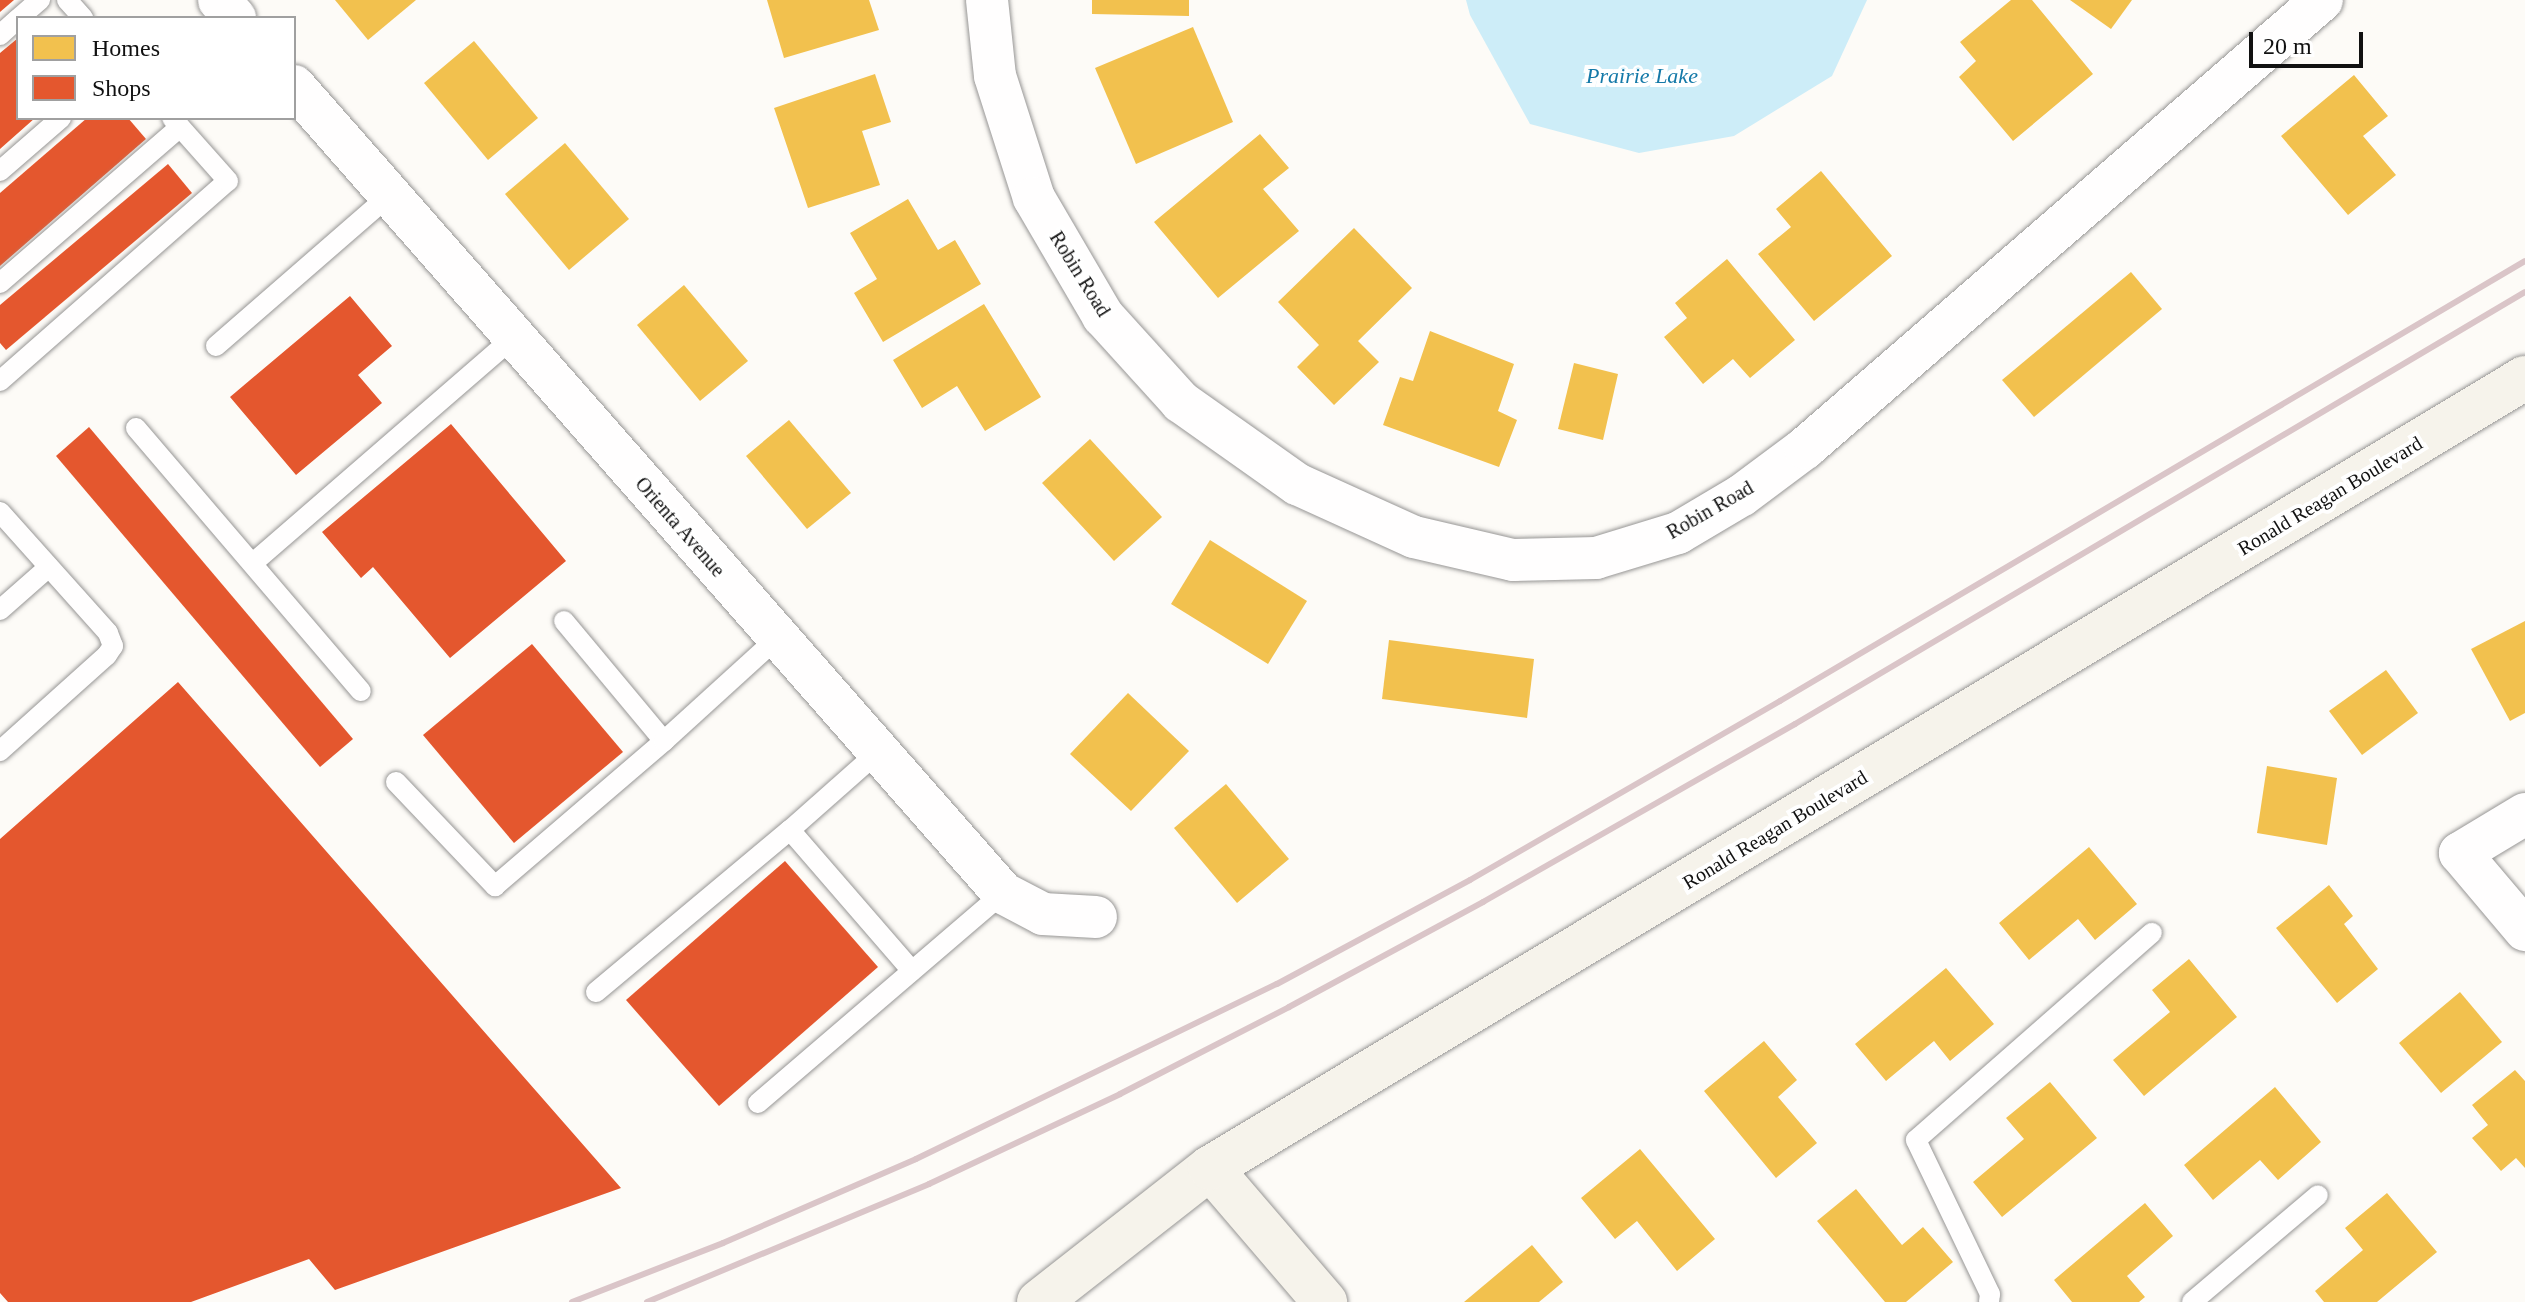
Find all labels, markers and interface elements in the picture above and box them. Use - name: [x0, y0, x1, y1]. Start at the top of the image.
- legend: [16, 16, 296, 120]
- scale bar: [2253, 16, 2367, 66]
- text: 20 m: [2263, 33, 2312, 59]
- text: Homes: [92, 35, 160, 61]
- water label: Prairie Lake: [1586, 63, 1698, 89]
- text: Shops: [92, 75, 151, 101]
- street label: Robin Road: [1044, 227, 1116, 321]
- street label: Ronald Reagan Boulevard: [2233, 431, 2427, 561]
- street label: Orienta Avenue: [630, 472, 730, 582]
- street label: Robin Road: [1662, 476, 1758, 544]
- street label: Ronald Reagan Boulevard: [1678, 765, 1872, 895]

